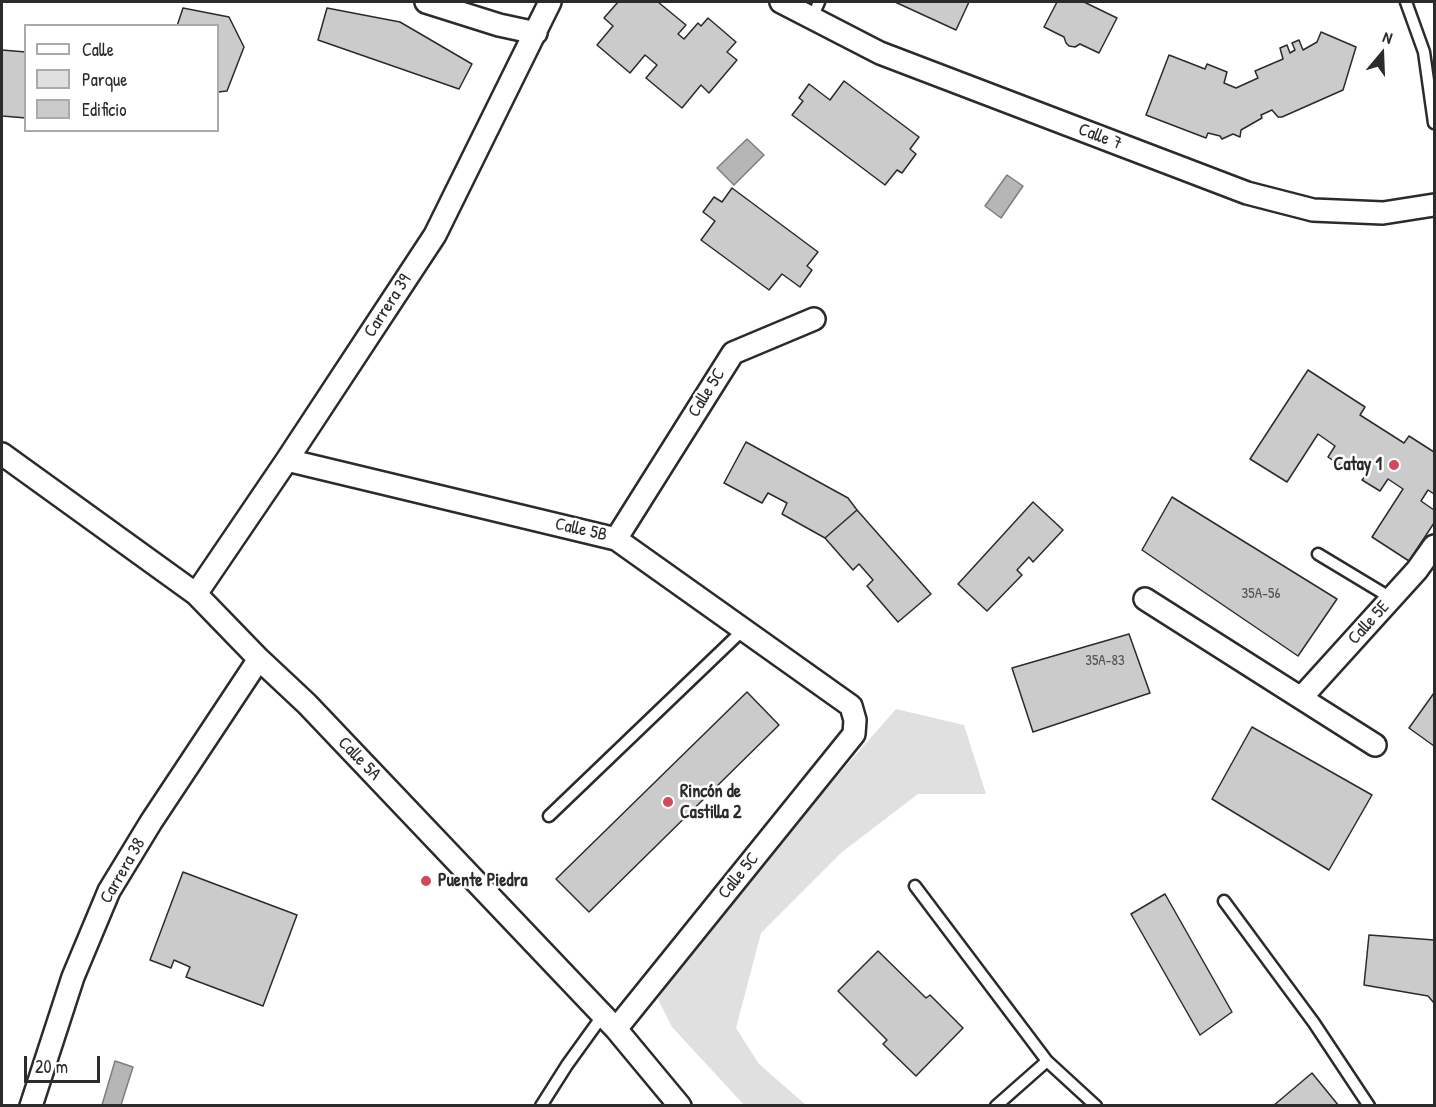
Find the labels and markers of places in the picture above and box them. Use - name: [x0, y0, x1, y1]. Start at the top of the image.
- place label: Catay 1: [1334, 454, 1382, 476]
- marker: Catay 1: [1387, 458, 1401, 472]
- place label: Rincón de Castilla 2: [680, 781, 741, 824]
- marker: Rincón de Castilla 2: [661, 795, 675, 809]
- place label: Puente Piedra: [438, 870, 528, 892]
- marker: Puente Piedra: [419, 874, 433, 888]

